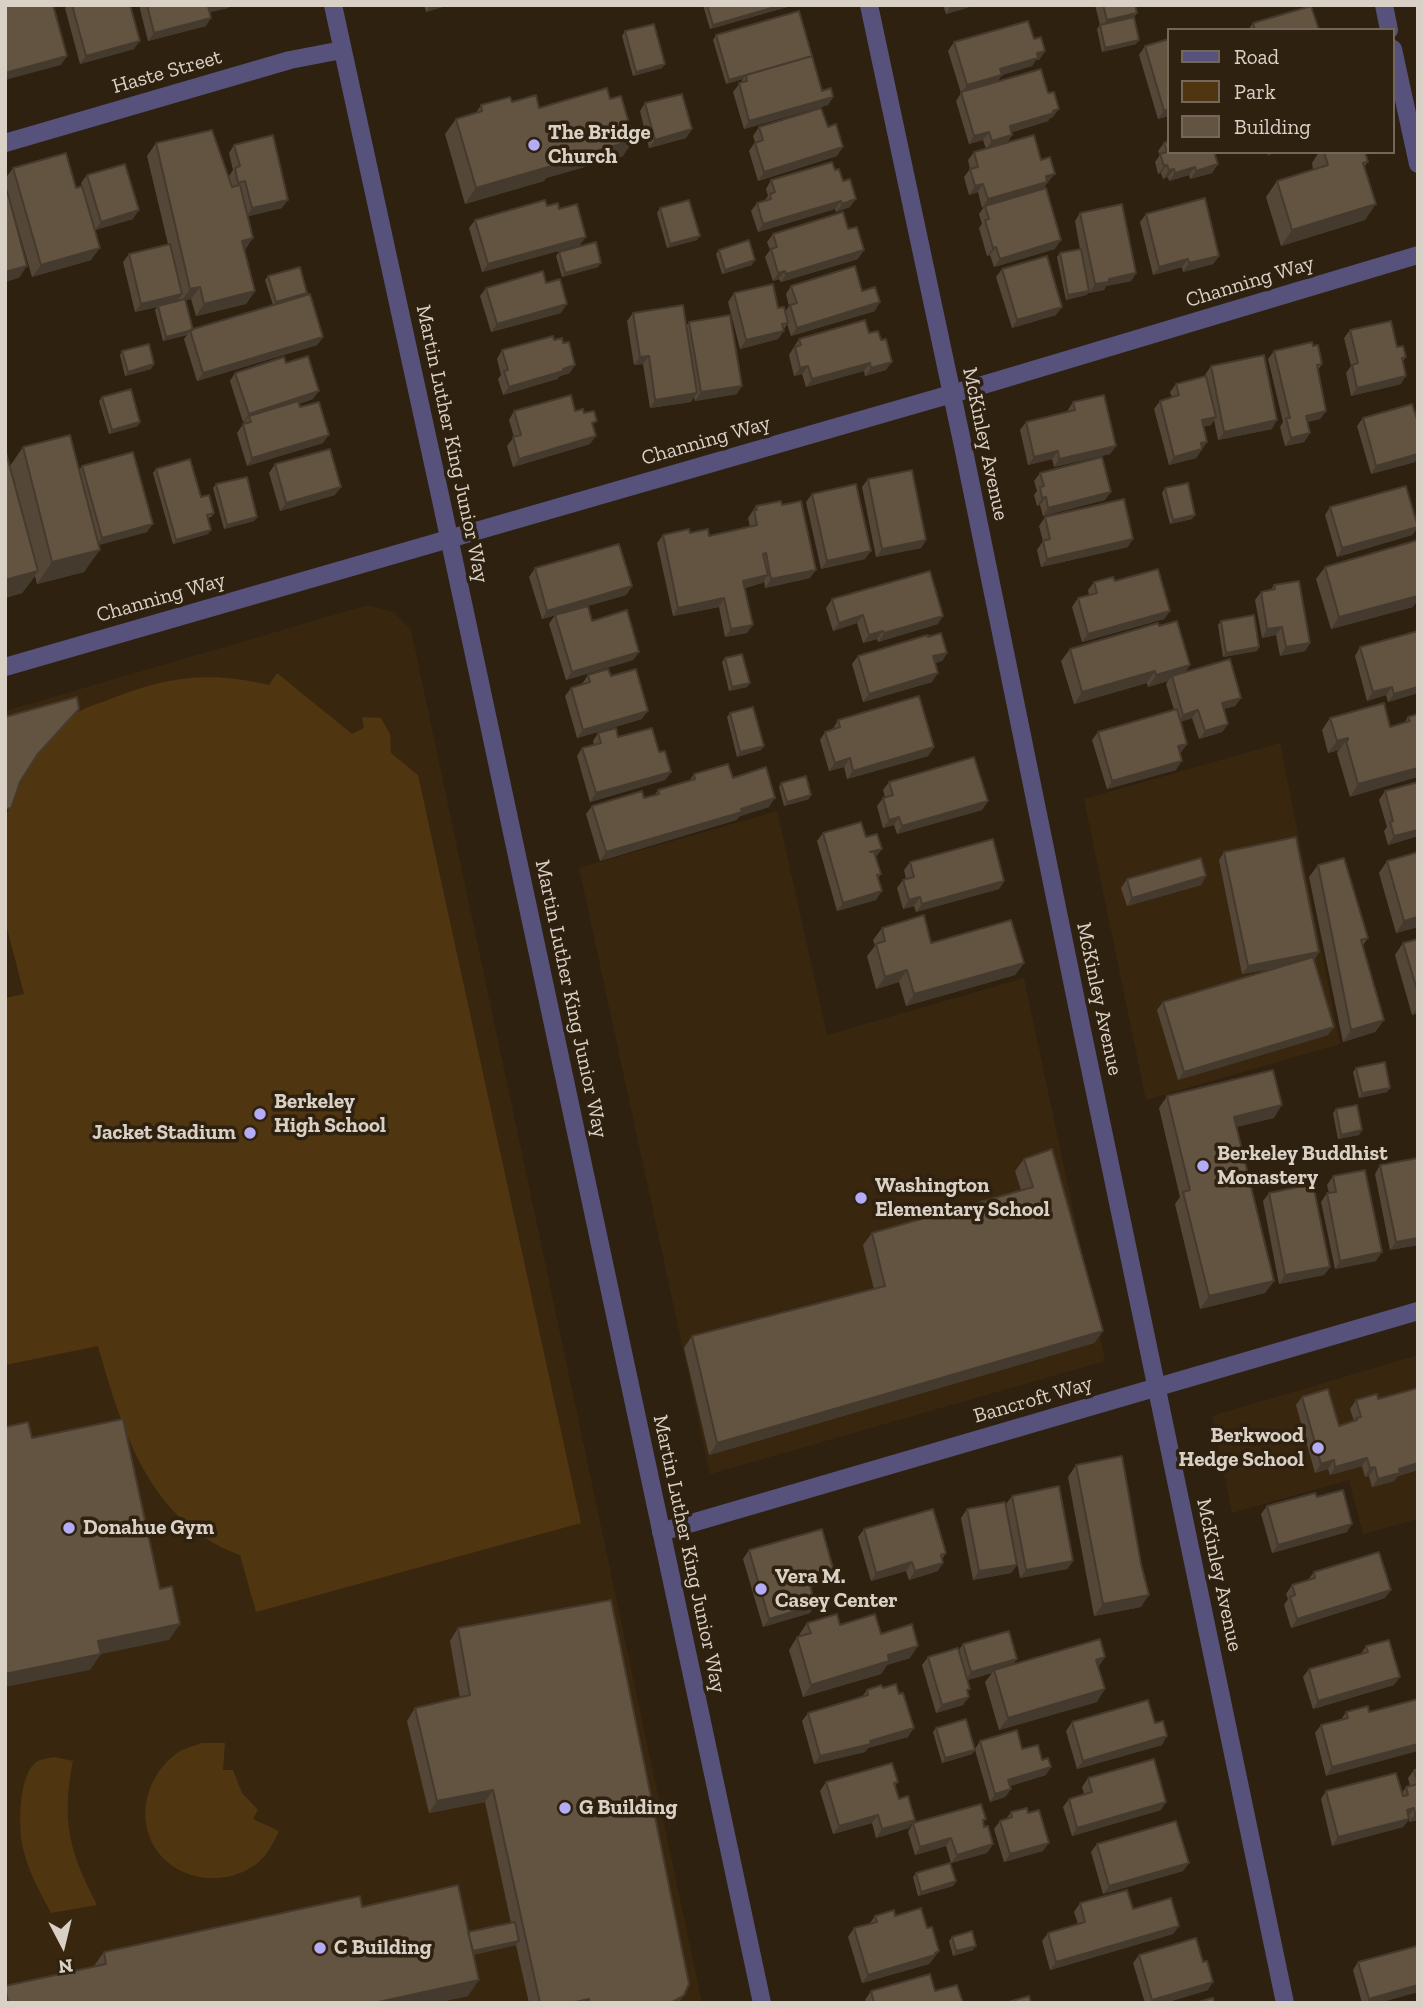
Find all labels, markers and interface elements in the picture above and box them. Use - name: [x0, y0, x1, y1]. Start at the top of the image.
- legend: [1168, 28, 1395, 154]
- street label: Haste Street: [109, 44, 225, 100]
- text: Road: [1234, 44, 1279, 69]
- text: Park: [1234, 79, 1276, 104]
- text: Building: [1234, 114, 1311, 139]
- place label: The Bridge Church: [548, 120, 651, 170]
- marker: The Bridge Church: [526, 137, 542, 153]
- street label: Channing Way: [1183, 251, 1317, 313]
- street label: Martin Luther King Junior Way: [410, 303, 494, 585]
- street label: McKinley Avenue: [956, 365, 1014, 523]
- street label: Channing Way: [639, 411, 773, 471]
- street label: Channing Way: [94, 568, 228, 628]
- street label: Martin Luther King Junior Way: [529, 858, 613, 1140]
- street label: McKinley Avenue: [1070, 920, 1128, 1078]
- place label: Berkeley High School: [274, 1089, 386, 1139]
- marker: Berkeley High School: [252, 1106, 268, 1122]
- place label: Jacket Stadium: [92, 1120, 236, 1146]
- marker: Jacket Stadium: [242, 1125, 258, 1141]
- place label: Berkeley Buddhist Monastery: [1217, 1141, 1388, 1191]
- marker: Berkeley Buddhist Monastery: [1195, 1158, 1211, 1174]
- place label: Washington Elementary School: [875, 1173, 1050, 1223]
- marker: Washington Elementary School: [853, 1190, 869, 1206]
- street label: Bancroft Way: [971, 1371, 1095, 1429]
- street label: Martin Luther King Junior Way: [647, 1413, 731, 1695]
- place label: Berkwood Hedge School: [1179, 1423, 1304, 1473]
- marker: Berkwood Hedge School: [1310, 1440, 1326, 1456]
- street label: McKinley Avenue: [1190, 1496, 1248, 1654]
- place label: Donahue Gym: [83, 1515, 214, 1541]
- marker: Donahue Gym: [61, 1520, 77, 1536]
- place label: Vera M. Casey Center: [775, 1564, 898, 1614]
- marker: Vera M. Casey Center: [753, 1581, 769, 1597]
- place label: G Building: [579, 1795, 677, 1821]
- marker: G Building: [557, 1800, 573, 1816]
- north arrow: [28, 1910, 98, 1980]
- place label: C Building: [334, 1935, 432, 1961]
- marker: C Building: [312, 1940, 328, 1956]
- text: N: [57, 1954, 74, 1979]

